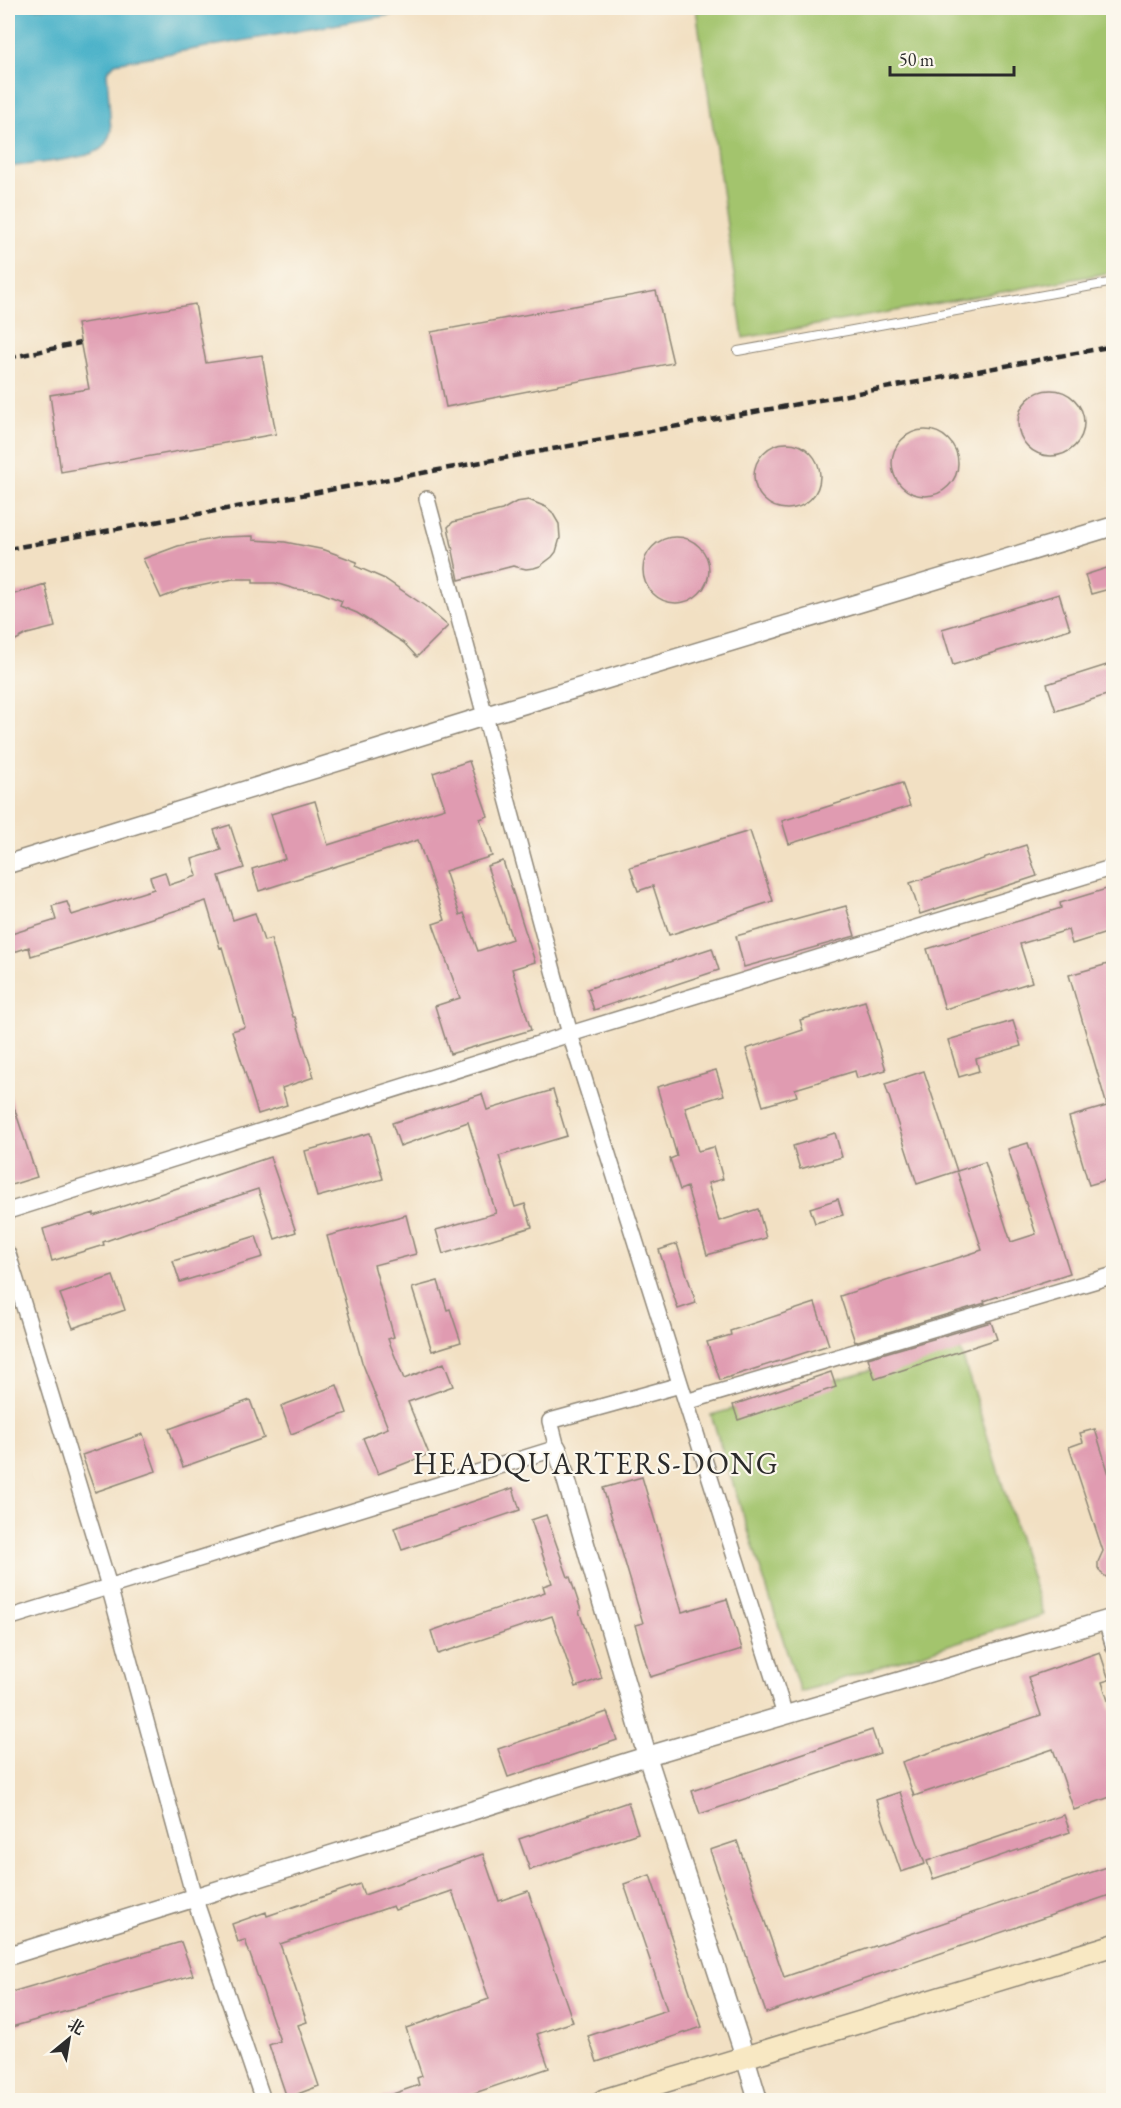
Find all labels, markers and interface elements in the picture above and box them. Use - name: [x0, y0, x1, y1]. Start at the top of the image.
- scale bar: [890, 39, 1014, 77]
- text: 50 m: [899, 48, 934, 71]
- district label: HEADQUARTERS-DONG: [413, 1444, 779, 1483]
- north arrow: [39, 2009, 99, 2069]
- text: 北: [64, 2013, 88, 2040]

